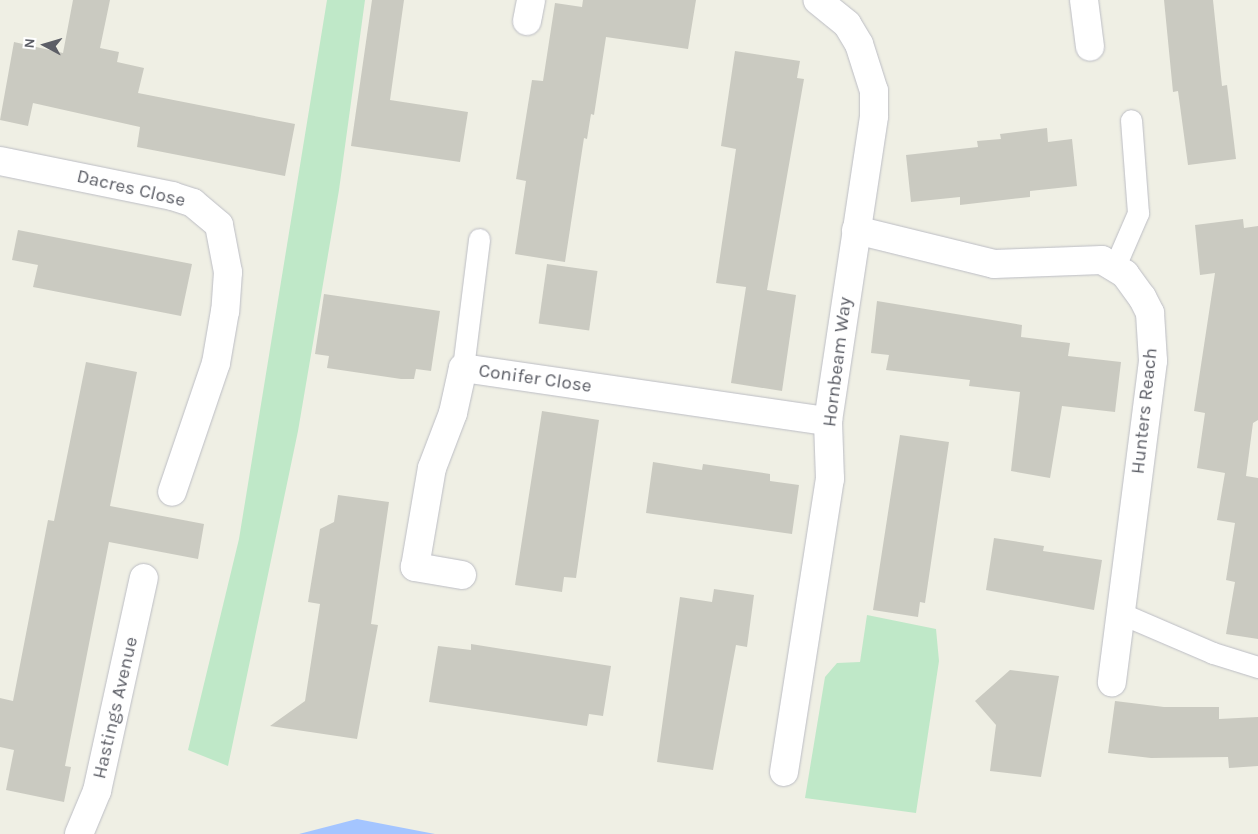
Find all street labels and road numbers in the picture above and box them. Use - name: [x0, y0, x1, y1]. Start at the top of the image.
- street label: Dacres Close: [74, 165, 188, 213]
- street label: Hornbeam Way: [819, 296, 857, 428]
- street label: Hunters Reach: [1127, 347, 1163, 475]
- street label: Conifer Close: [477, 360, 593, 398]
- street label: Hastings Avenue: [89, 635, 143, 781]

